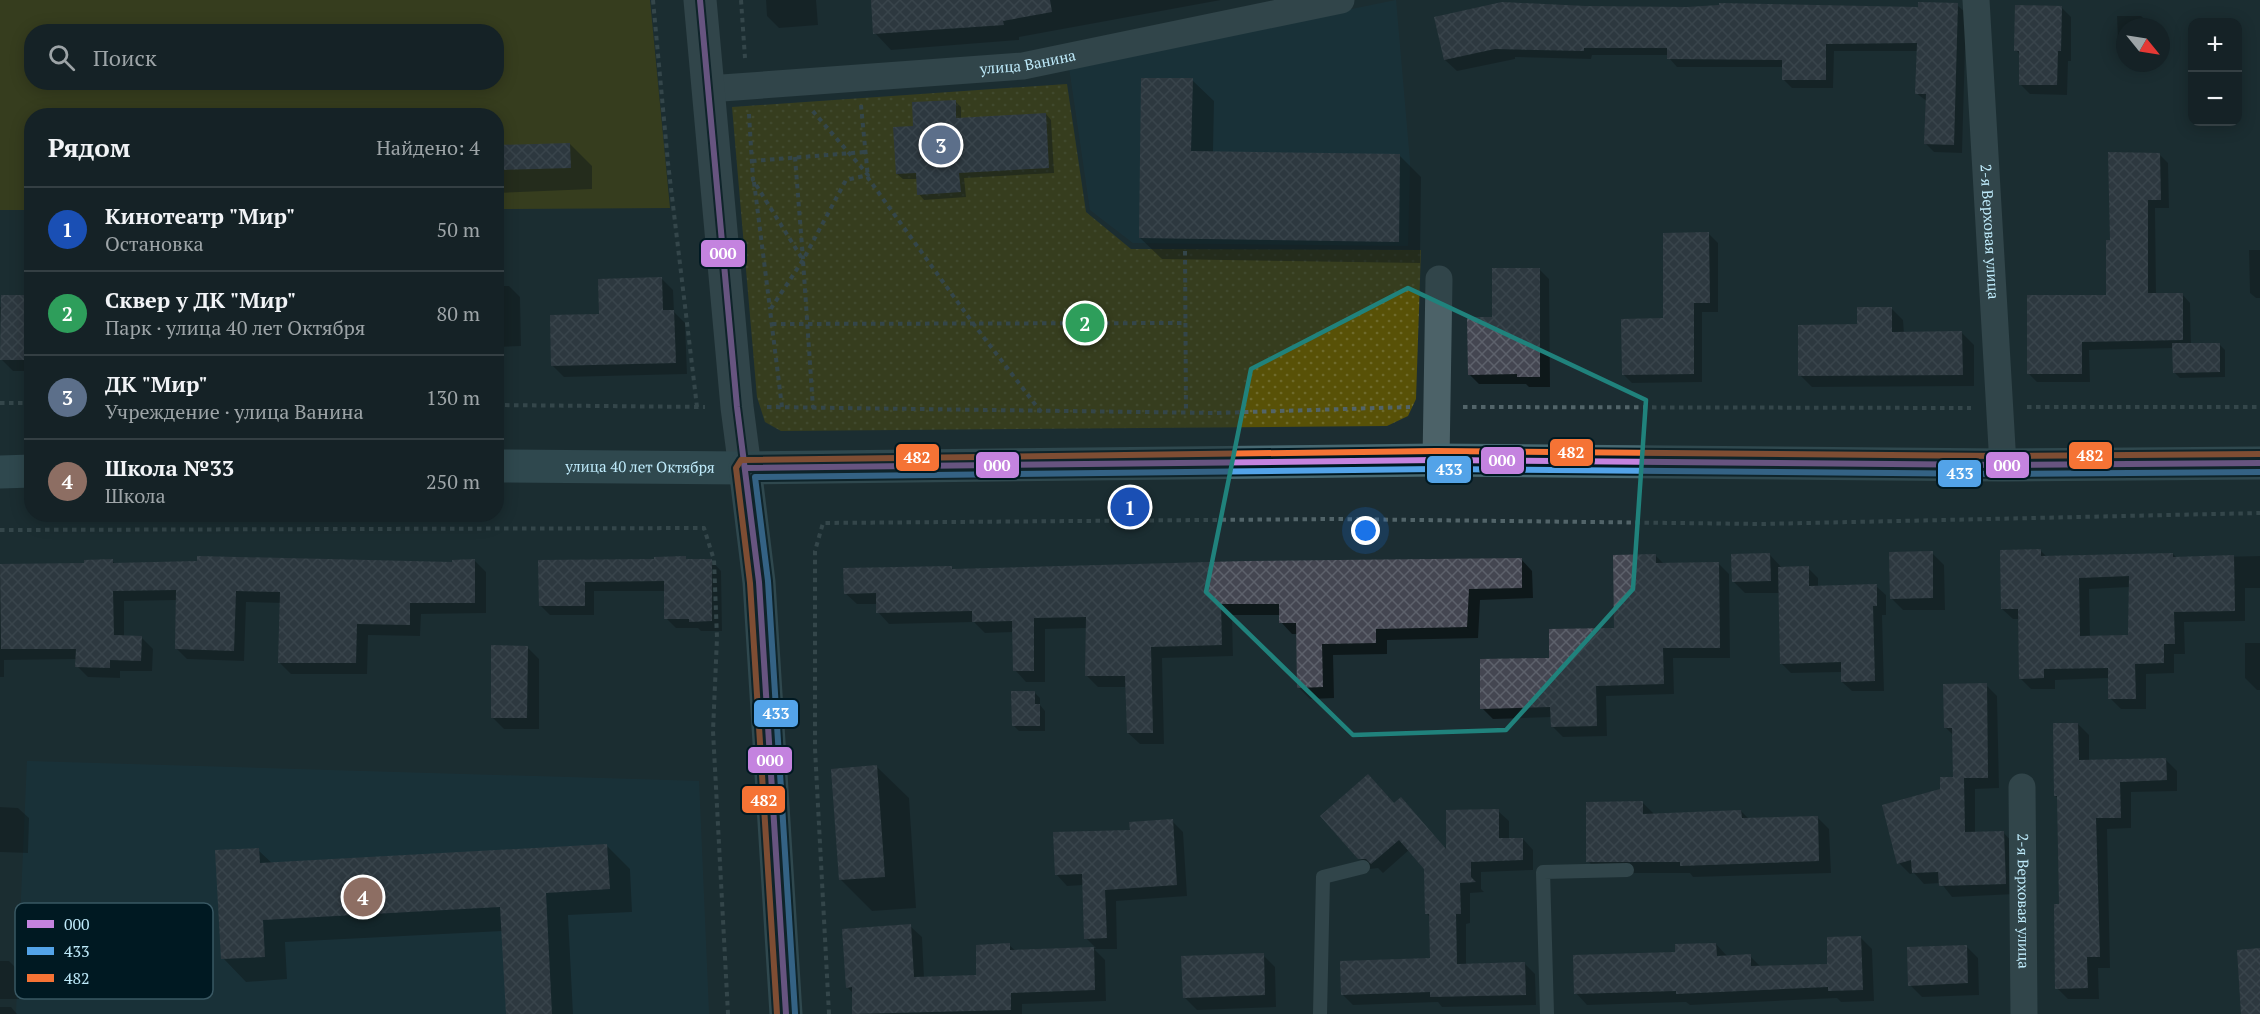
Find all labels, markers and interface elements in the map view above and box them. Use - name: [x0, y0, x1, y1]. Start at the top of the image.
- north arrow: [2116, 18, 2170, 72]
- map controls: [2188, 18, 2242, 126]
- button: +: [2188, 18, 2242, 72]
- search box: [24, 24, 504, 90]
- icon: search: [45, 41, 78, 74]
- text: Поиск: [93, 43, 157, 72]
- street label: улица Ванина: [978, 44, 1078, 78]
- button: −: [2188, 72, 2242, 126]
- pin: 3: [922, 122, 960, 168]
- text: Рядом: [48, 130, 131, 164]
- text: Найдено: 4: [376, 134, 480, 161]
- street label: 2-я Верховая улица: [1977, 163, 2004, 300]
- text: Кинотеатр "Мир": [105, 201, 295, 230]
- text: 1: [62, 216, 73, 243]
- text: 50 m: [437, 216, 480, 243]
- text: Остановка: [105, 230, 204, 257]
- line badge: 000: [700, 239, 746, 268]
- text: 000: [709, 242, 737, 264]
- text: Сквер у ДК "Мир": [105, 285, 296, 314]
- text: 2: [62, 300, 73, 327]
- text: 80 m: [437, 300, 480, 327]
- pin: 2: [1066, 300, 1104, 346]
- text: Парк · улица 40 лет Октября: [105, 314, 365, 341]
- text: ДК "Мир": [105, 369, 208, 398]
- text: 3: [62, 384, 73, 411]
- text: 130 m: [426, 384, 480, 411]
- text: Учреждение · улица Ванина: [105, 398, 364, 425]
- line badge: 482: [1549, 438, 1594, 467]
- text: 482: [1557, 441, 1585, 463]
- line badge: 482: [2068, 441, 2113, 470]
- line badge: 482: [895, 443, 940, 472]
- text: 482: [2076, 444, 2104, 466]
- text: 482: [903, 446, 931, 468]
- line badge: 000: [1480, 446, 1525, 475]
- text: 000: [1488, 449, 1516, 471]
- line badge: 000: [975, 451, 1020, 479]
- line badge: 000: [1985, 451, 2030, 479]
- text: Школа №33: [105, 453, 234, 482]
- text: 000: [983, 454, 1011, 476]
- text: 000: [1993, 454, 2021, 476]
- line badge: 433: [1426, 455, 1472, 484]
- street label: улица 40 лет Октября: [564, 456, 715, 477]
- text: 433: [1435, 458, 1463, 480]
- line badge: 433: [1937, 459, 1982, 488]
- text: 433: [1946, 462, 1974, 484]
- text: 4: [62, 468, 73, 495]
- text: 250 m: [426, 468, 480, 495]
- text: Школа: [105, 482, 166, 509]
- pin: 1: [1110, 484, 1150, 530]
- your location: [1351, 516, 1380, 545]
- line badge: 433: [753, 699, 799, 728]
- text: 433: [762, 702, 790, 724]
- line badge: 000: [747, 746, 793, 774]
- text: 000: [756, 749, 784, 771]
- line badge: 482: [741, 785, 786, 814]
- text: 482: [750, 789, 778, 811]
- street label: 2-я Верховая улица: [2013, 833, 2035, 969]
- pin: 4: [344, 874, 382, 920]
- legend: [15, 903, 213, 999]
- text: 000: [64, 913, 90, 935]
- text: 433: [64, 940, 90, 962]
- text: 482: [64, 967, 90, 989]

